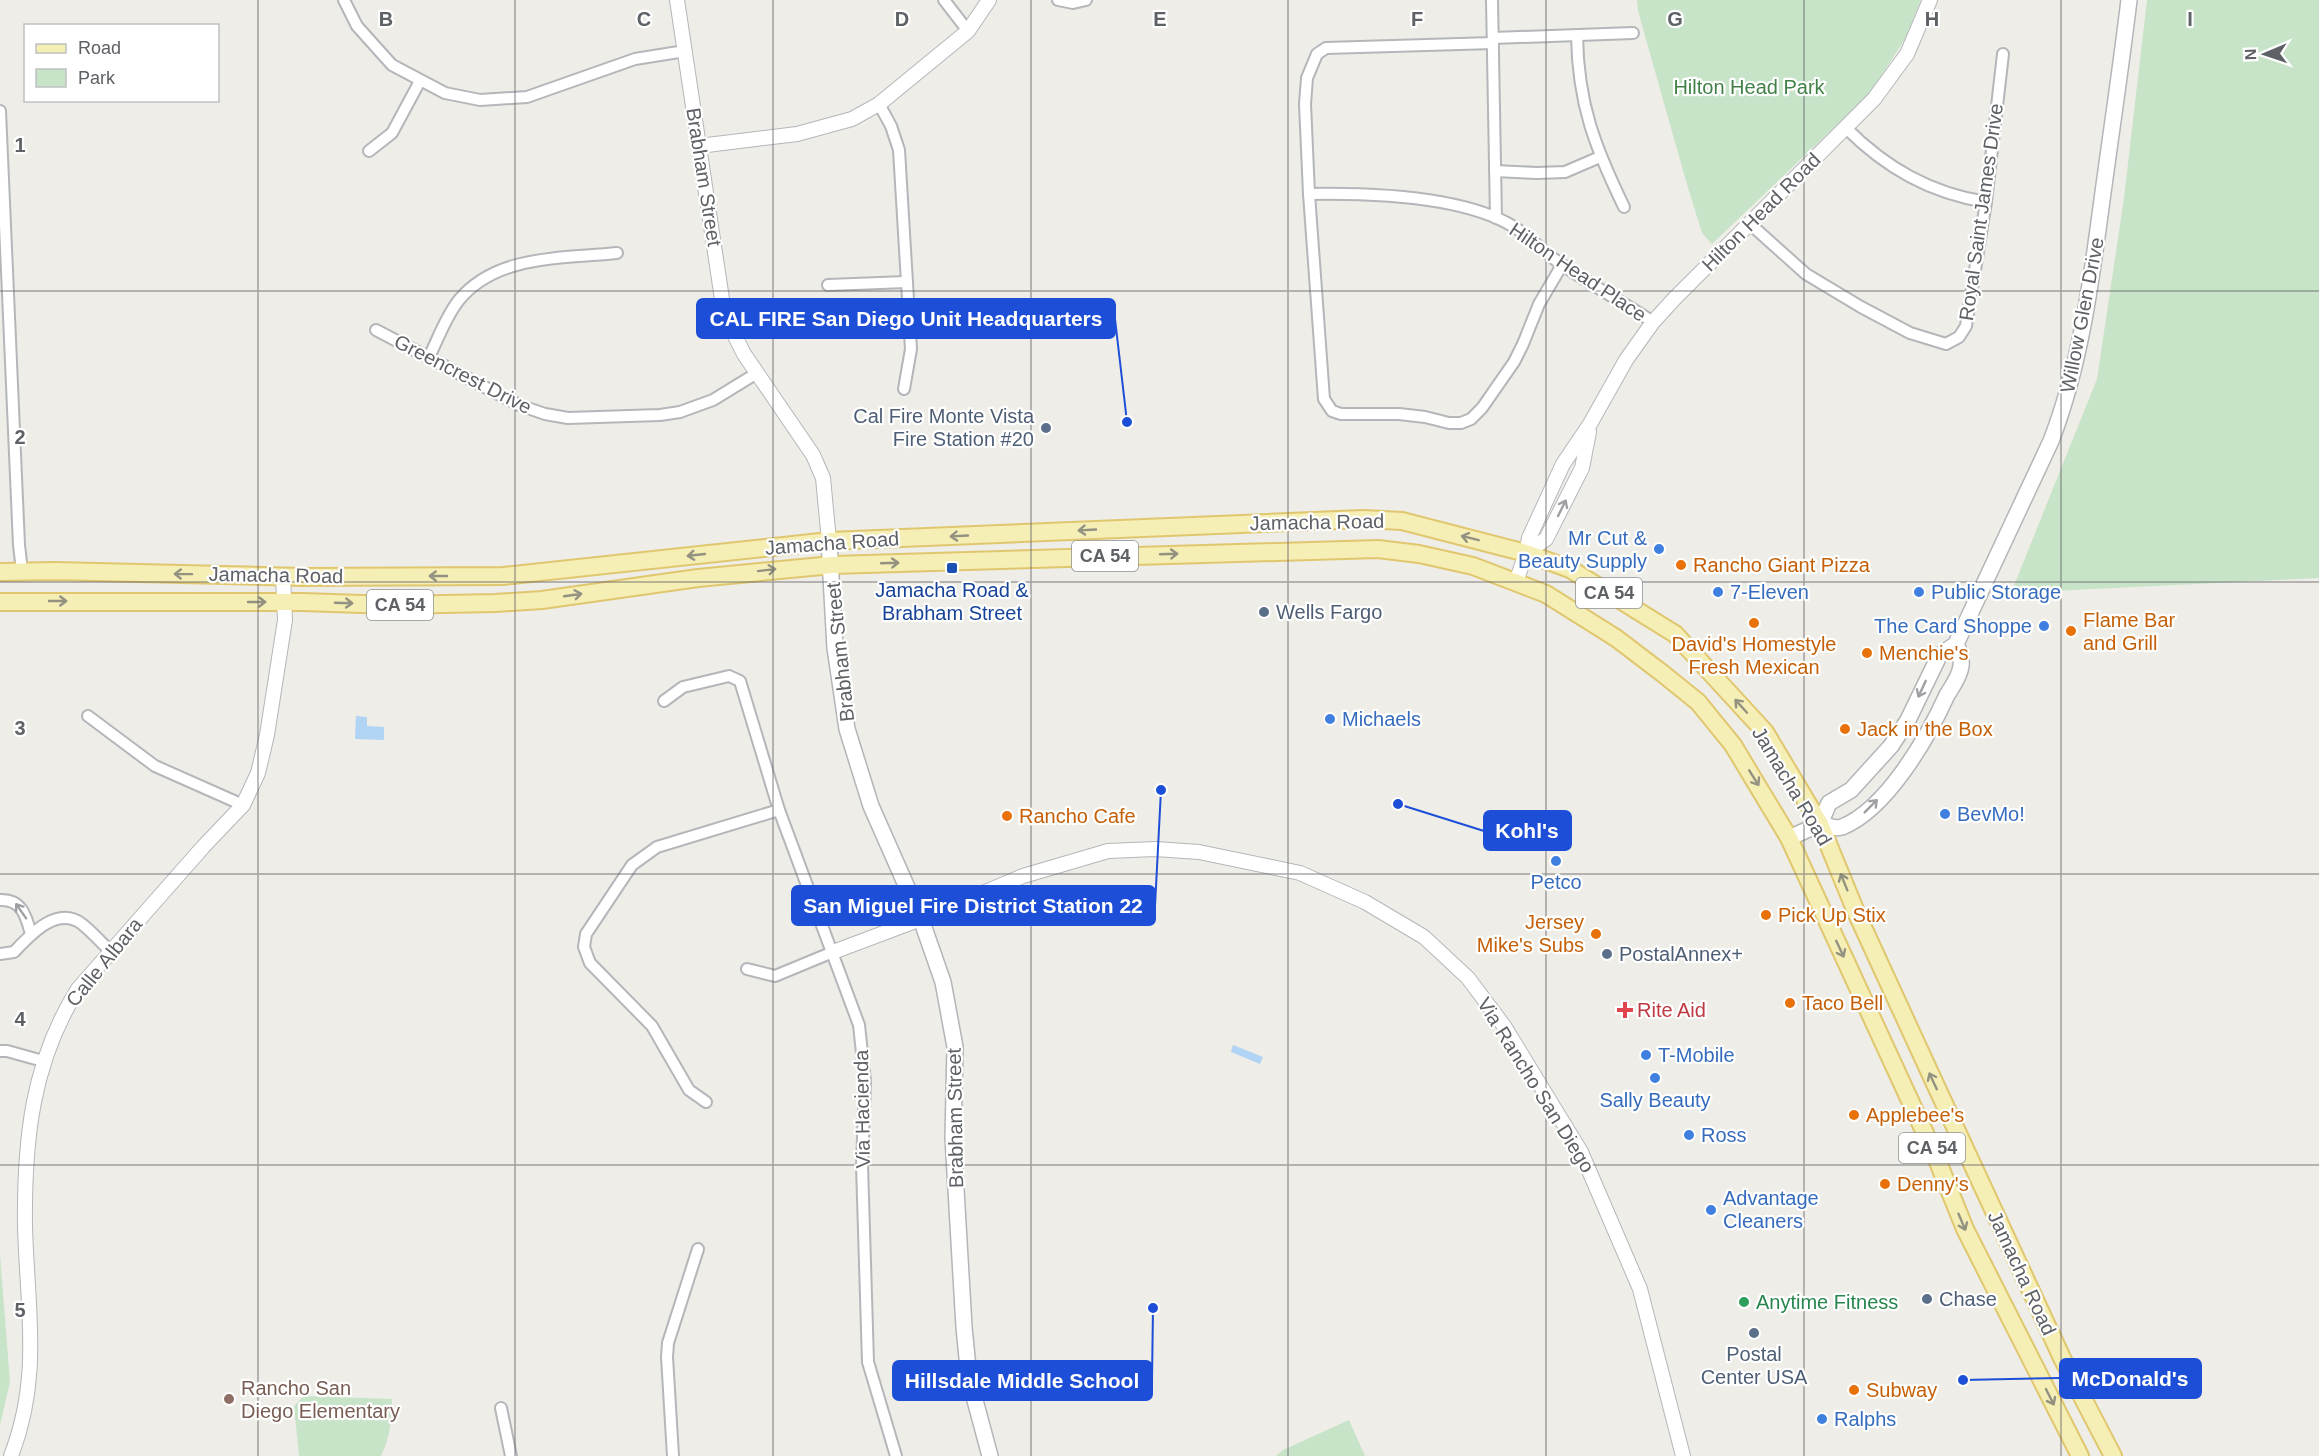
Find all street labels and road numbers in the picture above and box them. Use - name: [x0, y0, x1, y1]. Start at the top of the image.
- street label: Royal Saint James Drive: [1955, 102, 2007, 322]
- street label: Brabham Street: [682, 106, 726, 248]
- street label: Hilton Head Road: [1697, 148, 1825, 276]
- street label: Hilton Head Place: [1505, 218, 1651, 326]
- street label: Willow Glen Drive: [2056, 235, 2108, 395]
- street label: Greencrest Drive: [391, 330, 535, 418]
- street label: Jamacha Road: [1250, 510, 1384, 534]
- street label: Jamacha Road: [764, 527, 900, 559]
- road number: CA 54: [1072, 541, 1138, 571]
- street label: Jamacha Road: [209, 563, 343, 587]
- road number: CA 54: [1576, 578, 1642, 608]
- street label: Brabham Street: [822, 581, 858, 723]
- road number: CA 54: [367, 590, 433, 620]
- street label: Jamacha Road: [1748, 723, 1836, 849]
- street label: Calle Albara: [62, 912, 147, 1011]
- street label: Via Rancho San Diego: [1473, 994, 1599, 1176]
- street label: Brabham Street: [943, 1047, 967, 1188]
- street label: Via Hacienda: [850, 1049, 874, 1168]
- road number: CA 54: [1899, 1133, 1965, 1163]
- street label: Jamacha Road: [1984, 1207, 2060, 1339]

